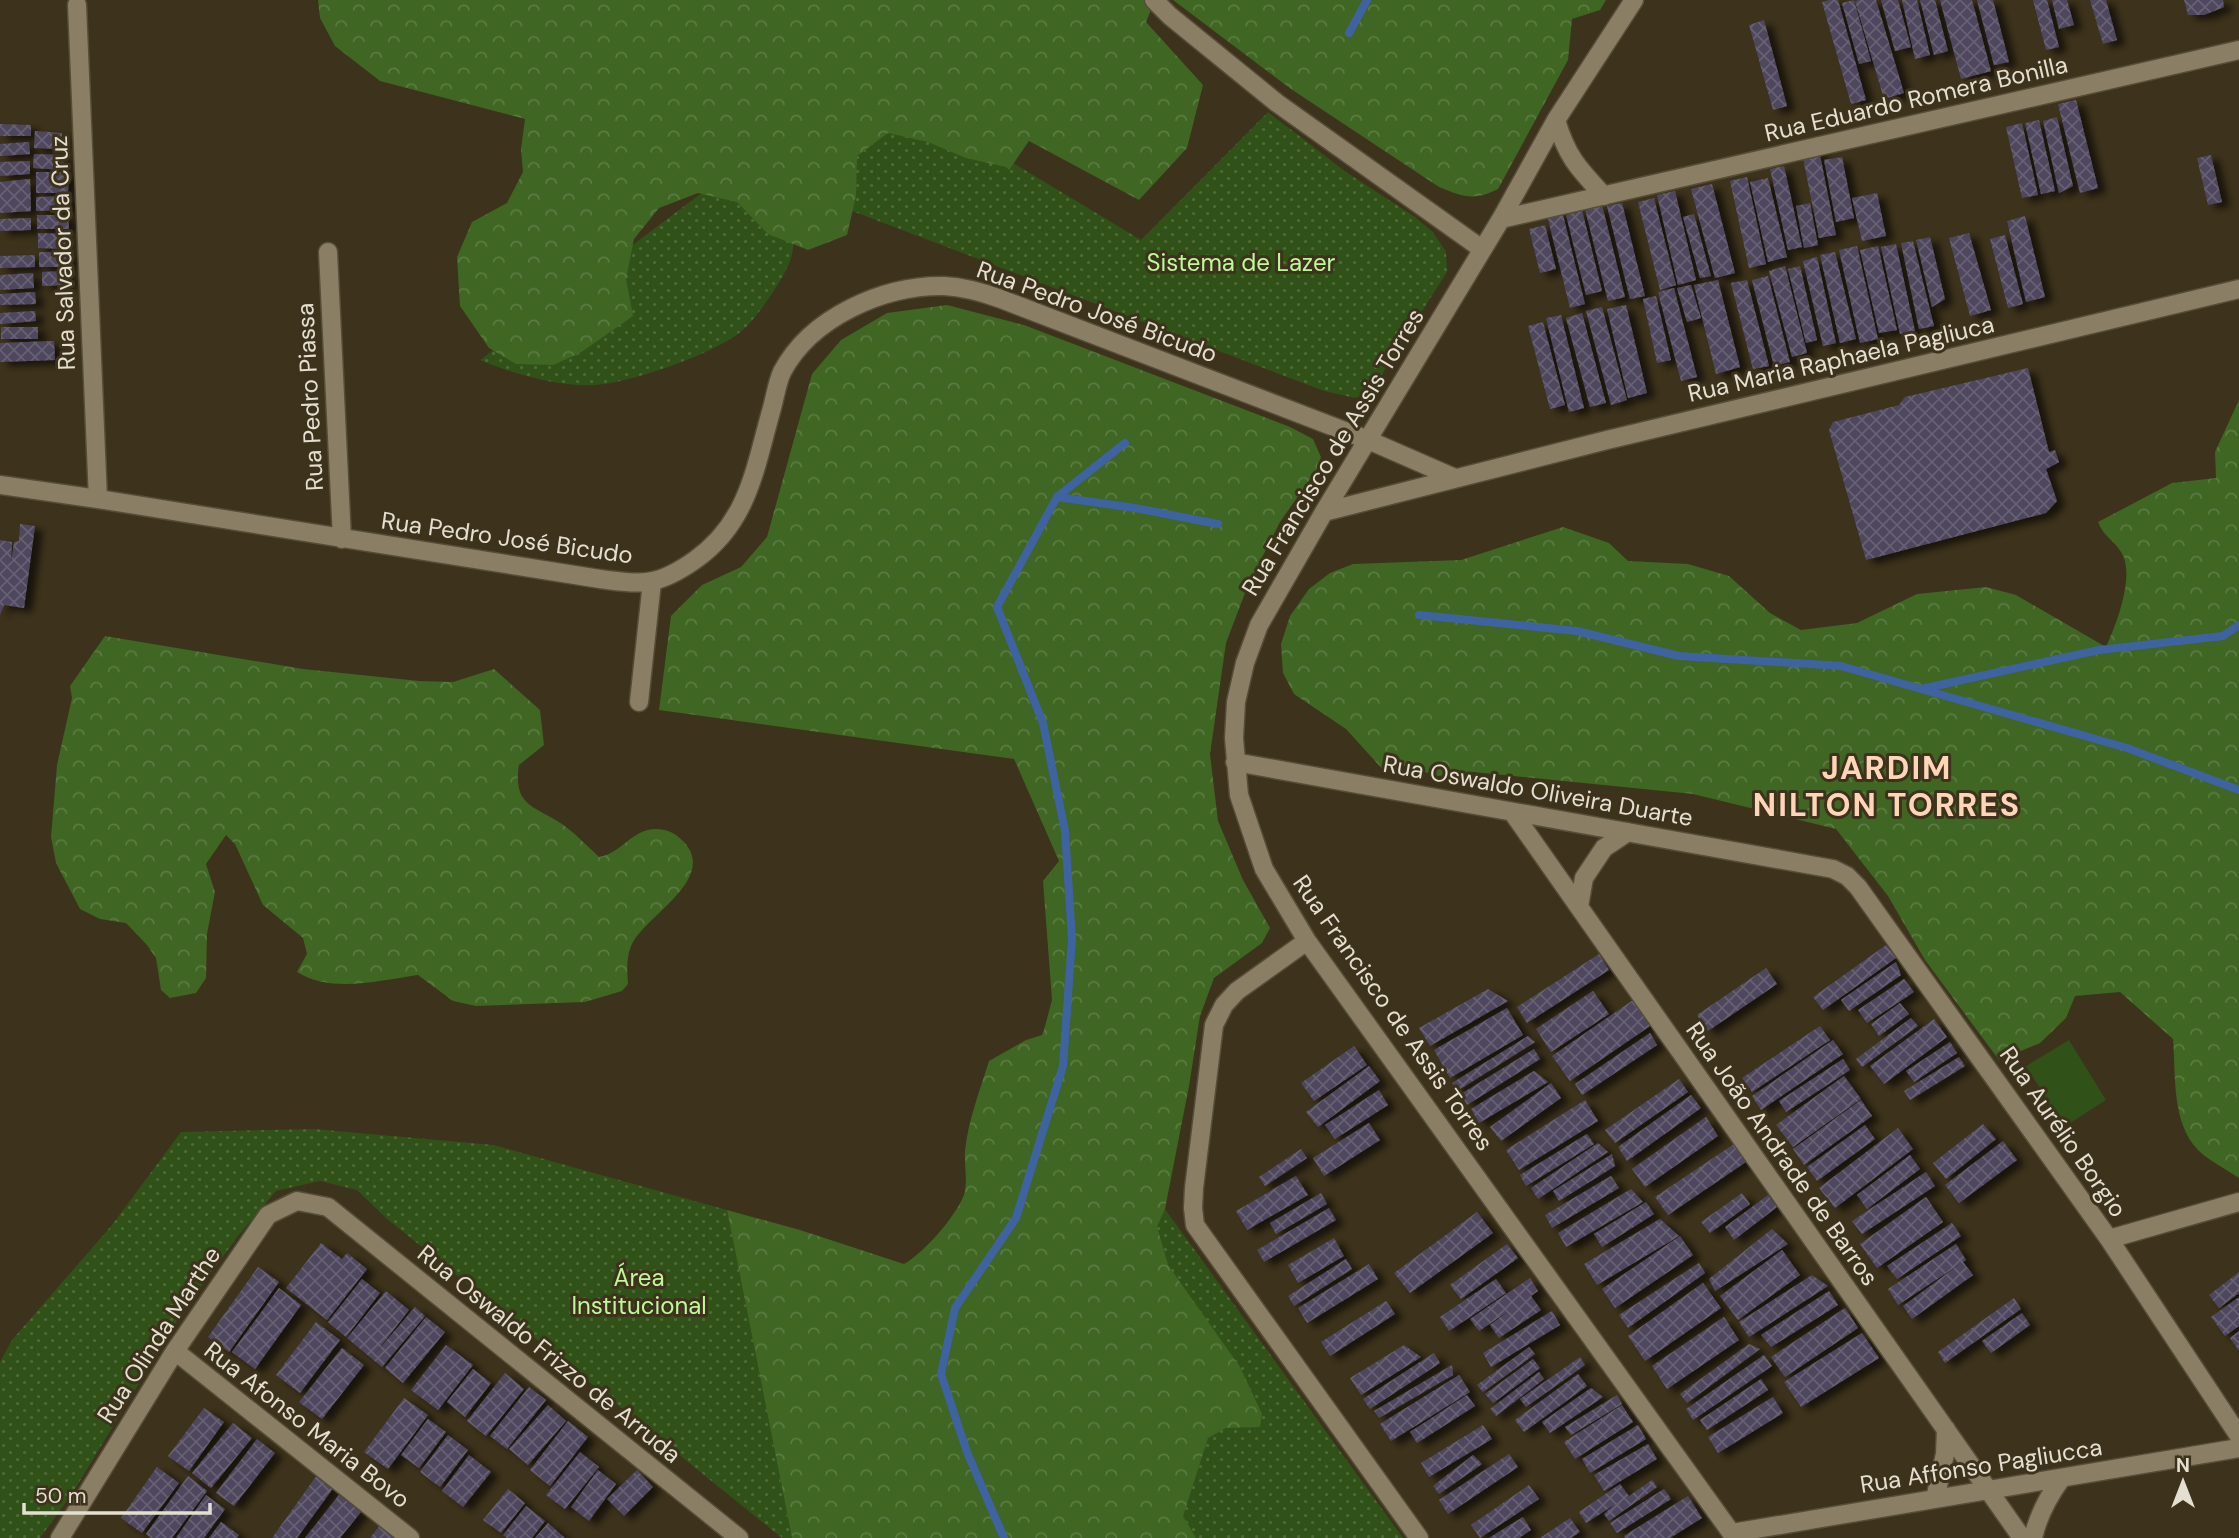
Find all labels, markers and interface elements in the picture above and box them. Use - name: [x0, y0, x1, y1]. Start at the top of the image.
- street label: Rua Eduardo Romera Bonilla: [1761, 49, 2070, 148]
- street label: Rua Salvador da Cruz: [43, 135, 82, 371]
- park label: Sistema de Lazer: [1147, 247, 1336, 278]
- street label: Rua Pedro José Bicudo: [973, 254, 1222, 369]
- street label: Rua Pedro Piassa: [289, 302, 330, 492]
- street label: Rua Francisco de Assis Torres: [1234, 302, 1431, 601]
- street label: Rua Maria Raphaela Pagliuca: [1685, 308, 1997, 409]
- street label: Rua Pedro José Bicudo: [379, 505, 635, 571]
- district label: JARDIM NILTON TORRES: [1753, 747, 2021, 826]
- street label: Rua Oswaldo Oliveira Duarte: [1381, 748, 1695, 833]
- street label: Rua Francisco de Assis Torres: [1286, 869, 1501, 1157]
- street label: Rua João Andrade de Barros: [1679, 1016, 1886, 1292]
- street label: Rua Aurélio Borgio: [1993, 1040, 2134, 1223]
- street label: Rua Oswaldo Frizzo de Arruda: [411, 1238, 687, 1470]
- street label: Rua Olinda Marthe: [90, 1241, 227, 1429]
- park label: Área Institucional: [571, 1262, 707, 1321]
- street label: Rua Afonso Maria Bovo: [198, 1334, 417, 1515]
- street label: Rua Affonso Pagliucca: [1858, 1431, 2104, 1500]
- north arrow: [2148, 1447, 2218, 1517]
- text: N: [2176, 1453, 2190, 1478]
- scale bar: [24, 1472, 210, 1516]
- text: 50 m: [35, 1482, 86, 1510]

